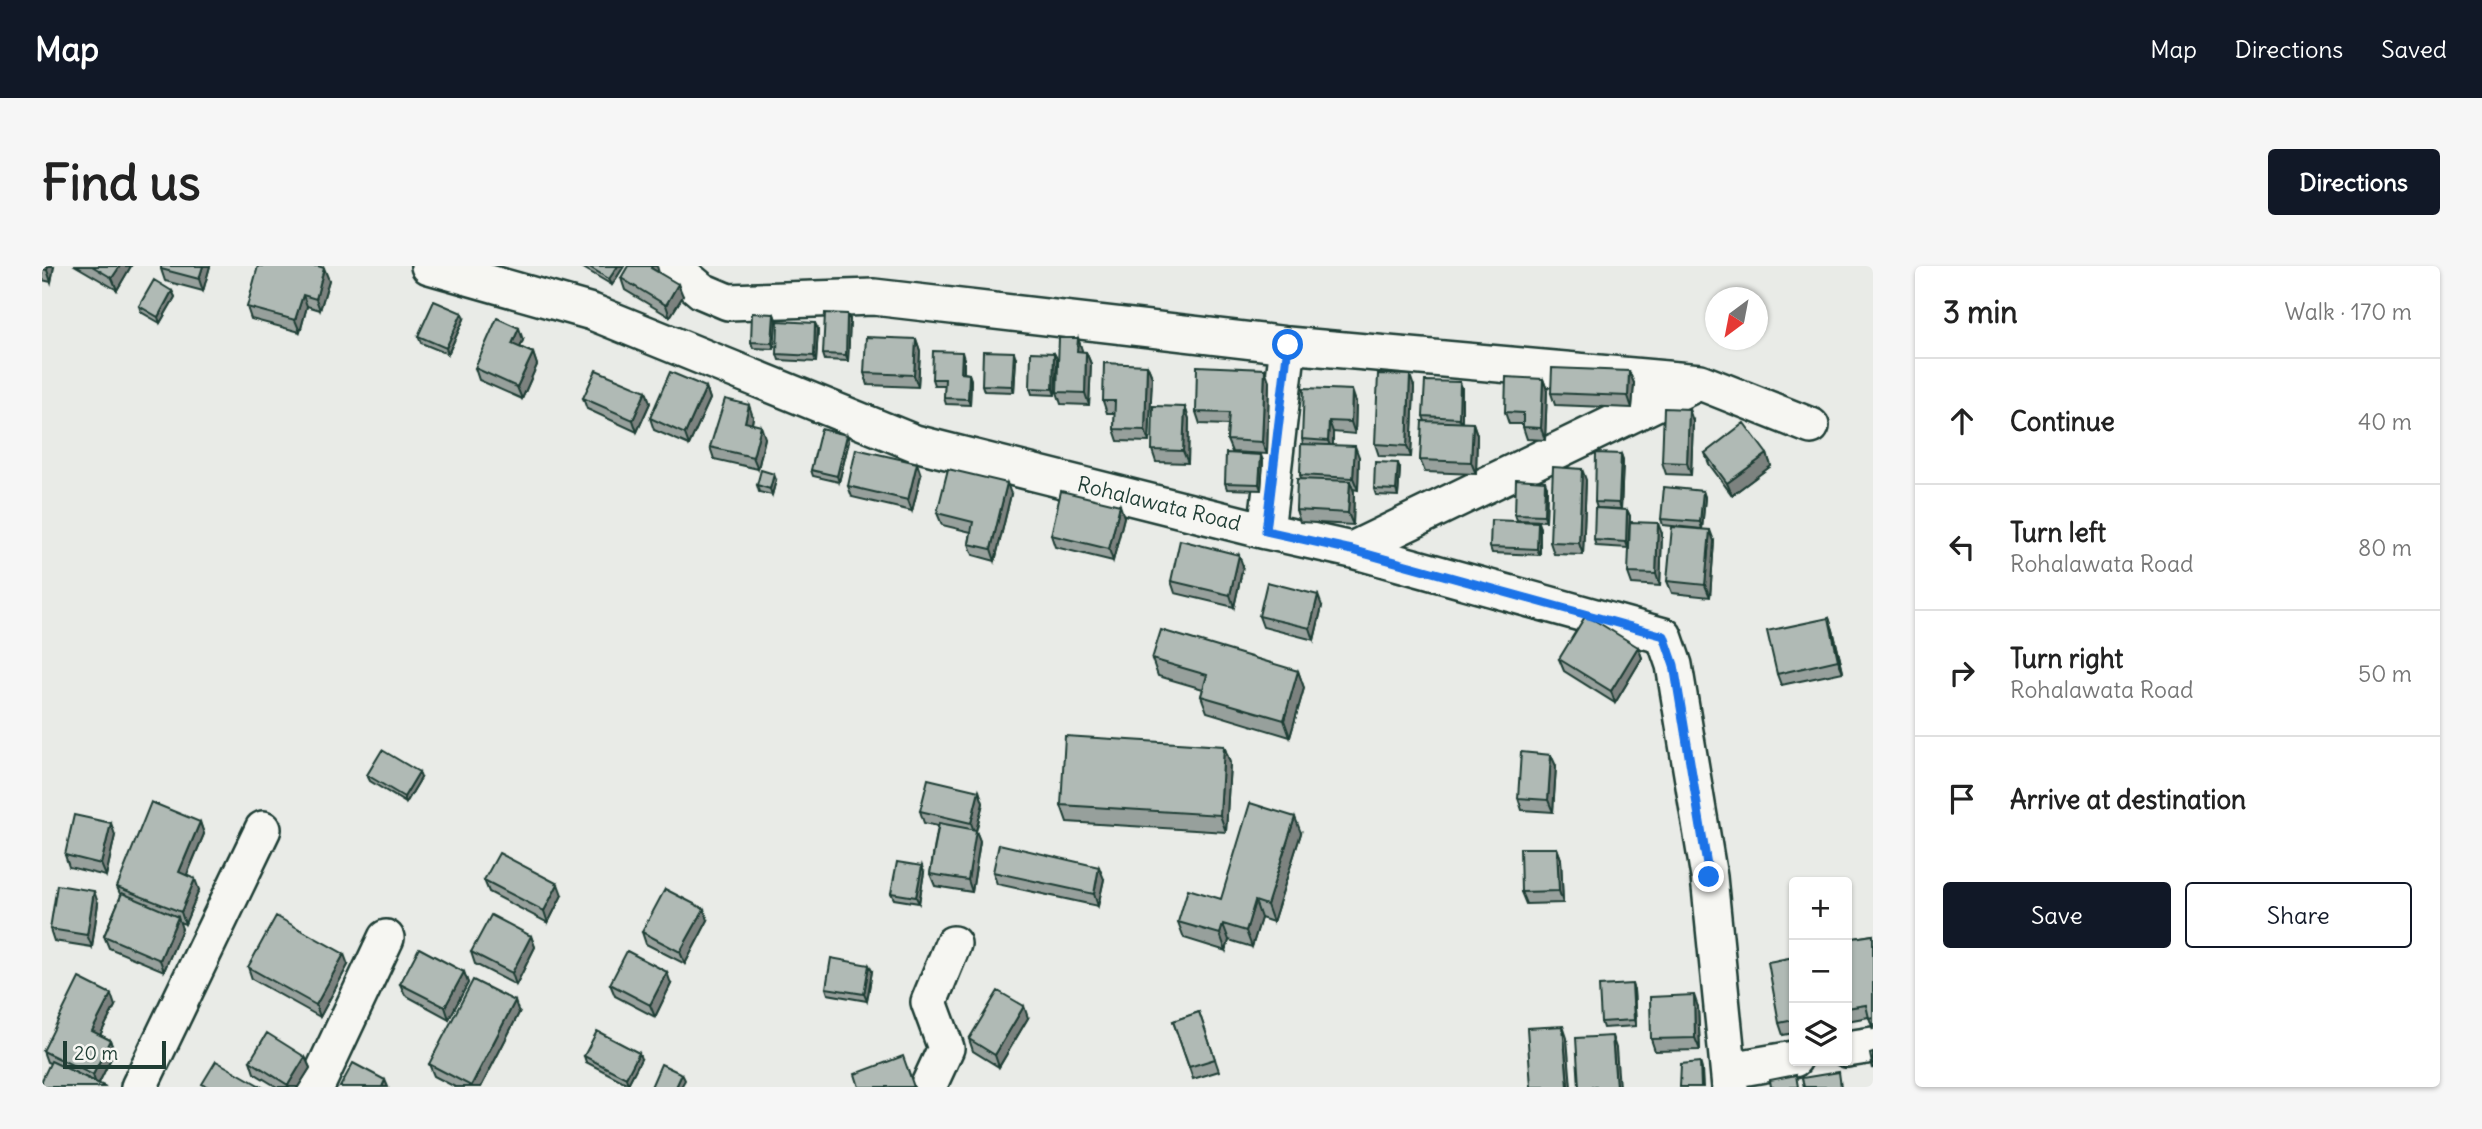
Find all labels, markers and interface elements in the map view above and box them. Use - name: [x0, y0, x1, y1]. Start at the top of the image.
- text: Map: [35, 28, 99, 70]
- text: Map: [2150, 34, 2197, 64]
- text: Directions: [2235, 34, 2343, 64]
- text: Saved: [2381, 34, 2447, 64]
- button: Directions: [2268, 149, 2440, 215]
- text: Find us: [42, 152, 200, 213]
- north arrow: [1705, 287, 1768, 350]
- text: 3 min: [1943, 293, 2018, 331]
- text: Walk · 170 m: [2285, 297, 2412, 326]
- route start: [1272, 329, 1303, 360]
- icon: ahead: [1943, 402, 1981, 440]
- text: Continue: [2010, 405, 2115, 438]
- text: 40 m: [2358, 407, 2412, 436]
- street label: Rohalawata Road: [1075, 470, 1244, 537]
- text: Turn left: [2010, 516, 2106, 549]
- icon: left: [1943, 528, 1981, 566]
- text: 80 m: [2358, 533, 2412, 562]
- text: Rohalawata Road: [2010, 549, 2194, 578]
- text: Turn right: [2010, 642, 2123, 675]
- icon: right: [1943, 654, 1981, 692]
- text: 50 m: [2358, 659, 2412, 688]
- text: Rohalawata Road: [2010, 675, 2194, 704]
- icon: arrive: [1943, 780, 1981, 818]
- text: Arrive at destination: [2010, 783, 2246, 816]
- route end: [1693, 861, 1724, 892]
- map controls: [1789, 877, 1852, 1066]
- button: +: [1789, 877, 1852, 940]
- button: Save: [1943, 882, 2171, 948]
- button: Share: [2185, 882, 2412, 948]
- button: −: [1789, 940, 1852, 1003]
- button: layers: [1789, 1003, 1852, 1066]
- scale bar: [63, 1038, 166, 1070]
- text: 20 m: [74, 1041, 118, 1065]

